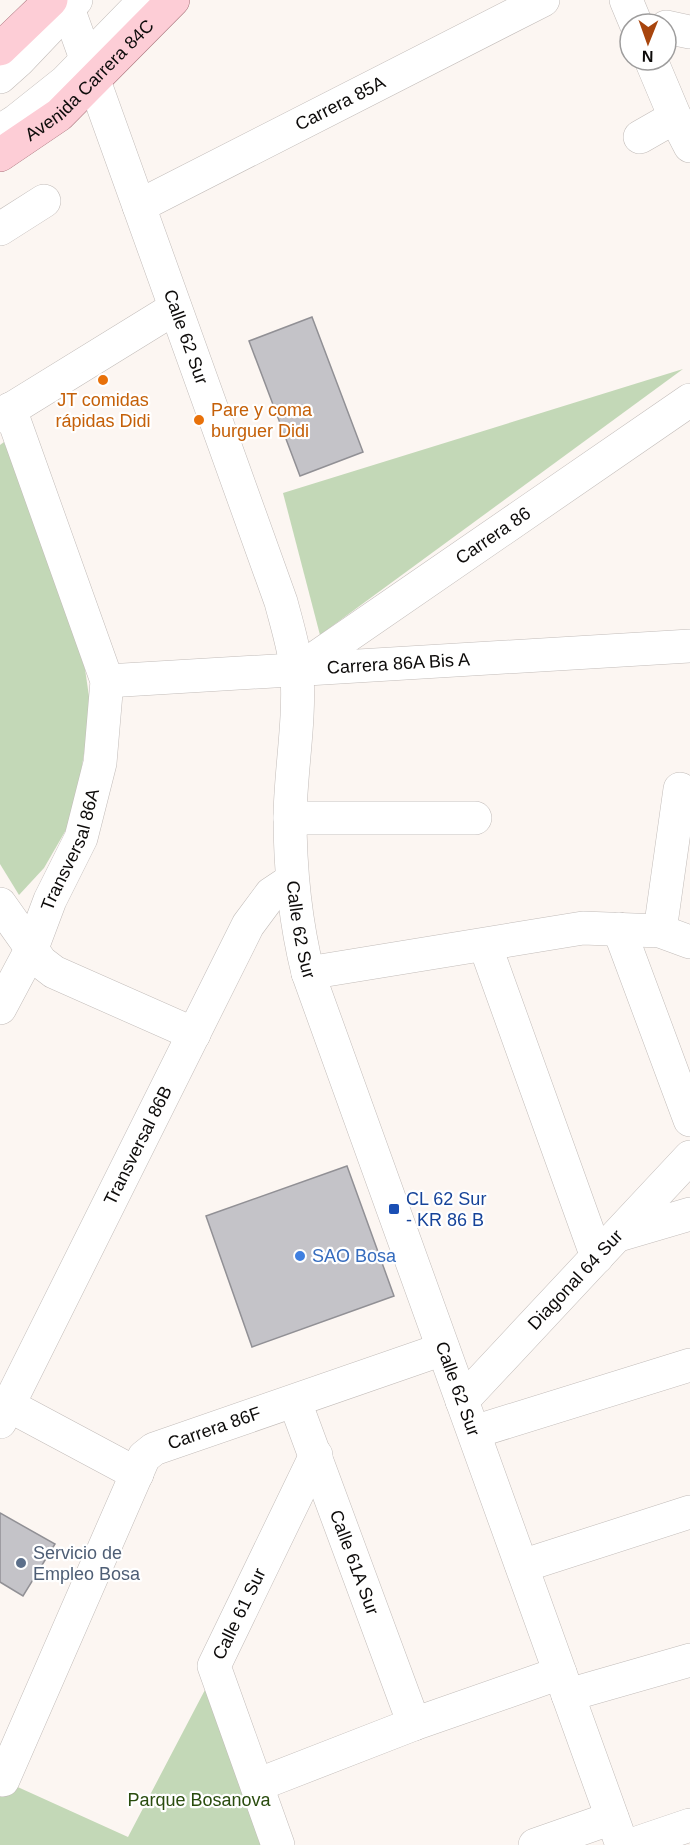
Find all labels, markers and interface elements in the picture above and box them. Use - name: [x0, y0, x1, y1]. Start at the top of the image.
- north arrow: [618, 12, 678, 72]
- street label: Avenida Carrera 84C: [21, 16, 158, 145]
- text: N: [642, 48, 654, 65]
- street label: Carrera 85A: [292, 72, 389, 135]
- street label: Calle 62 Sur: [160, 287, 212, 387]
- marker: JT comidas rápidas Didi: [96, 373, 110, 387]
- place label: JT comidas rápidas Didi: [55, 390, 151, 431]
- place label: Pare y coma burguer Didi: [211, 400, 313, 441]
- marker: Pare y coma burguer Didi: [192, 413, 206, 427]
- street label: Carrera 86: [452, 503, 534, 568]
- street label: Carrera 86A Bis A: [326, 649, 471, 678]
- street label: Transversal 86A: [37, 786, 103, 913]
- street label: Calle 62 Sur: [283, 880, 319, 982]
- street label: Transversal 86B: [100, 1083, 176, 1208]
- place label: CL 62 Sur - KR 86 B: [406, 1189, 486, 1230]
- marker: CL 62 Sur - KR 86 B: [387, 1202, 401, 1216]
- street label: Diagonal 64 Sur: [524, 1226, 627, 1334]
- place label: SAO Bosa: [312, 1246, 397, 1266]
- marker: SAO Bosa: [293, 1249, 307, 1263]
- street label: Calle 62 Sur: [432, 1339, 484, 1439]
- street label: Carrera 86F: [165, 1403, 263, 1453]
- street label: Calle 61A Sur: [326, 1507, 383, 1618]
- place label: Servicio de Empleo Bosa: [33, 1543, 141, 1584]
- marker: Servicio de Empleo Bosa: [14, 1556, 28, 1570]
- street label: Calle 61 Sur: [209, 1565, 270, 1663]
- park label: Parque Bosanova: [127, 1790, 272, 1810]

